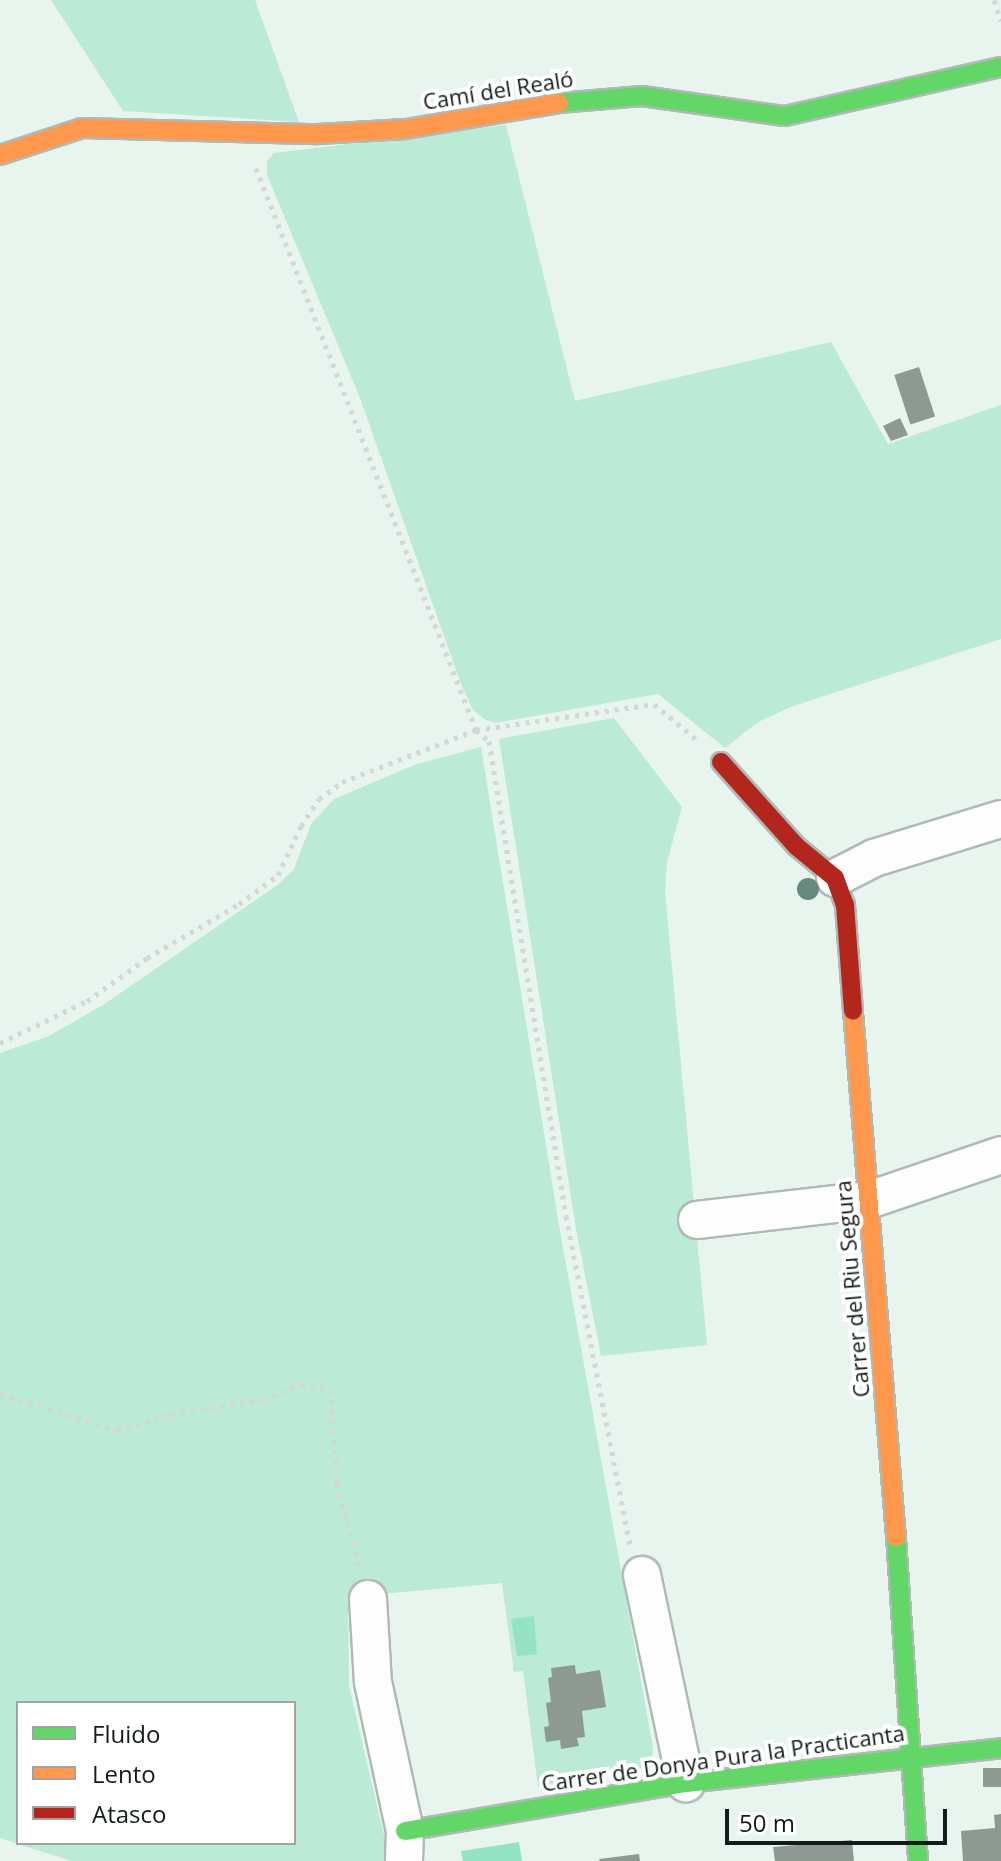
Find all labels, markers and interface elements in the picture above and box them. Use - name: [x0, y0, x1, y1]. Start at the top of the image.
- street label: Camí del Realó: [421, 65, 575, 115]
- street label: Carrer del Riu Segura: [829, 1179, 875, 1399]
- legend: [16, 1701, 296, 1845]
- text: Fluido: [92, 1717, 160, 1750]
- street label: Carrer de Donya Pura la Practicanta: [540, 1719, 906, 1797]
- text: Lento: [92, 1757, 156, 1790]
- scale bar: [729, 1793, 951, 1843]
- text: Atasco: [92, 1797, 166, 1830]
- text: 50 m: [739, 1806, 795, 1839]

